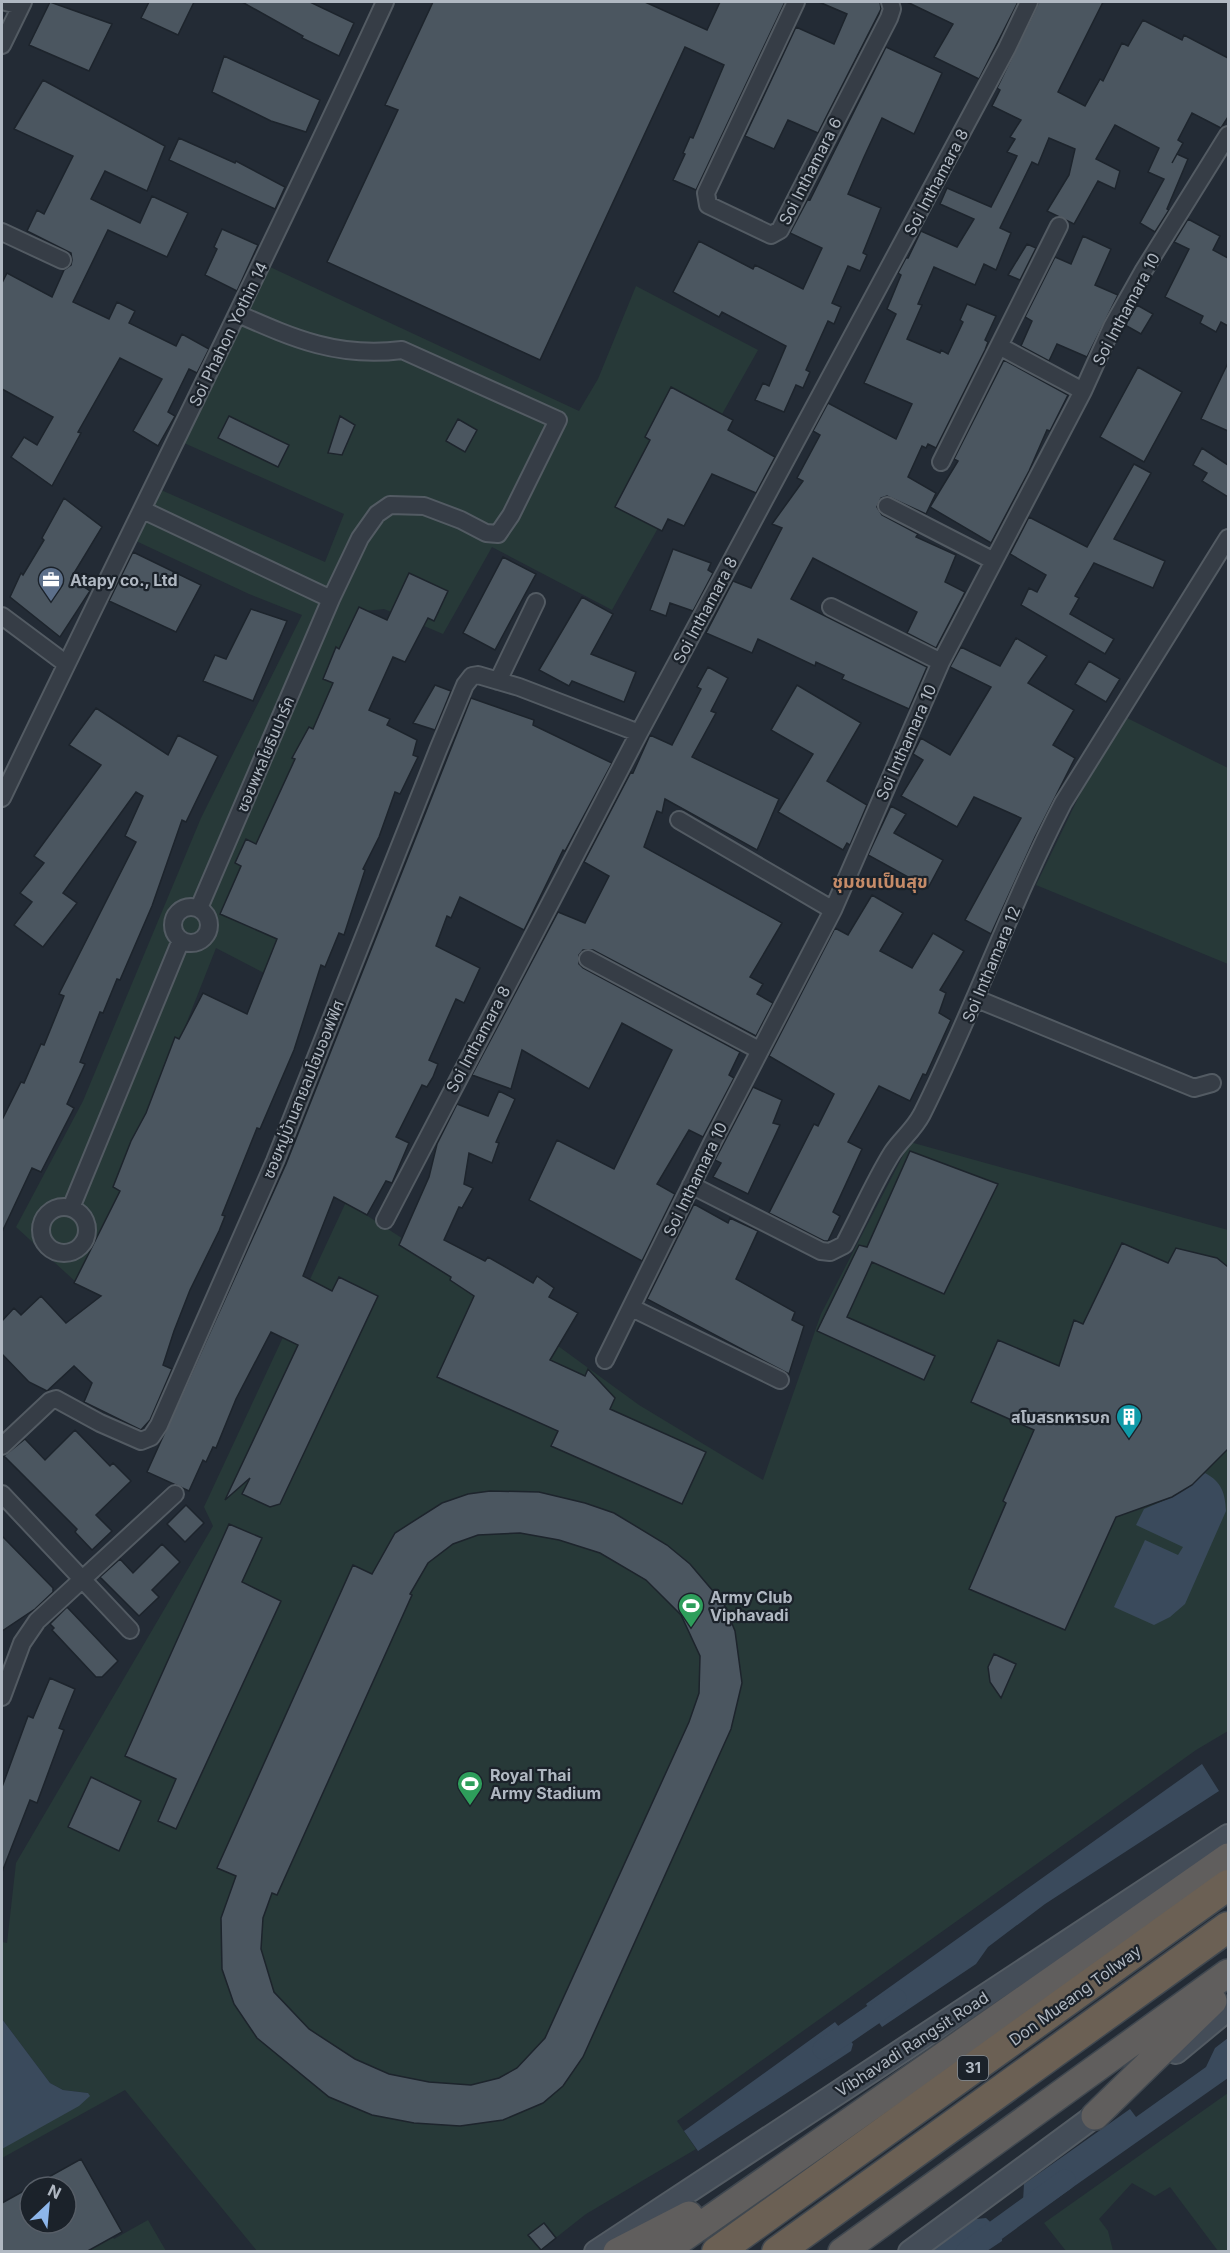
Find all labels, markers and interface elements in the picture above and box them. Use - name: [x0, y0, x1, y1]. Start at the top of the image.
- street label: Soi Inthamara 6: [774, 114, 846, 228]
- street label: Soi Inthamara 8: [899, 125, 973, 239]
- street label: Soi Inthamara 10: [1088, 249, 1164, 369]
- street label: Soi Phahon Yothin 14: [184, 258, 272, 410]
- street label: Soi Inthamara 8: [668, 553, 742, 667]
- office icon: Atapy co., Ltd: [36, 565, 66, 603]
- place label: Atapy co., Ltd: [70, 570, 178, 590]
- street label: Soi Inthamara 10: [871, 681, 941, 803]
- street label: ซอยพหลโยธินปาร์ค: [232, 693, 298, 815]
- district label: ชุมชนเป็นสุข: [832, 871, 928, 893]
- street label: Soi Inthamara 12: [957, 903, 1025, 1025]
- street label: Soi Inthamara 8: [441, 982, 515, 1096]
- street label: ซอยหมู่บ้านสายลมโฮมออฟฟิศ: [258, 997, 348, 1181]
- street label: Soi Inthamara 10: [659, 1119, 731, 1239]
- building icon: สโมสรทหารบก: [1114, 1402, 1144, 1440]
- place label: สโมสรทหารบก: [1011, 1407, 1110, 1427]
- place label: Army Club Viphavadi: [710, 1587, 793, 1625]
- sports icon: Army Club Viphavadi: [676, 1591, 706, 1629]
- place label: Royal Thai Army Stadium: [490, 1765, 601, 1803]
- sports icon: Royal Thai Army Stadium: [455, 1769, 485, 1807]
- street label: Don Mueang Tollway: [1005, 1940, 1145, 2050]
- street label: Vibhavadi Rangsit Road: [832, 1987, 992, 2101]
- road number: 31: [958, 2056, 988, 2080]
- north arrow: [18, 2175, 78, 2235]
- text: N: [45, 2180, 64, 2203]

